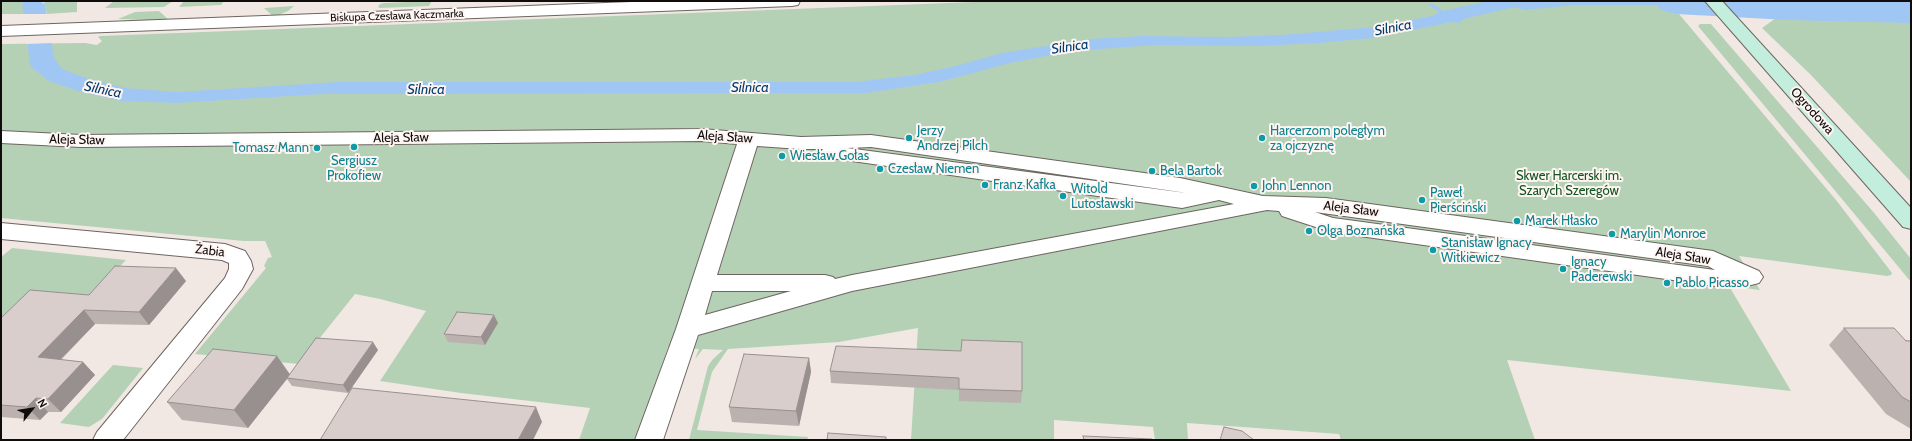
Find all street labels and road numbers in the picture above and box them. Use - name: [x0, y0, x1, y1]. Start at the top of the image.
- street label: Biskupa Czesława Kaczmarka: [330, 7, 464, 25]
- street label: Ogrodowa: [1787, 84, 1837, 138]
- street label: Aleja Sław: [697, 127, 753, 147]
- street label: Aleja Sław: [373, 130, 429, 146]
- street label: Aleja Sław: [49, 132, 105, 148]
- street label: Aleja Sław: [1322, 198, 1380, 220]
- street label: Żabia: [194, 241, 226, 261]
- street label: Aleja Sław: [1654, 244, 1712, 268]

